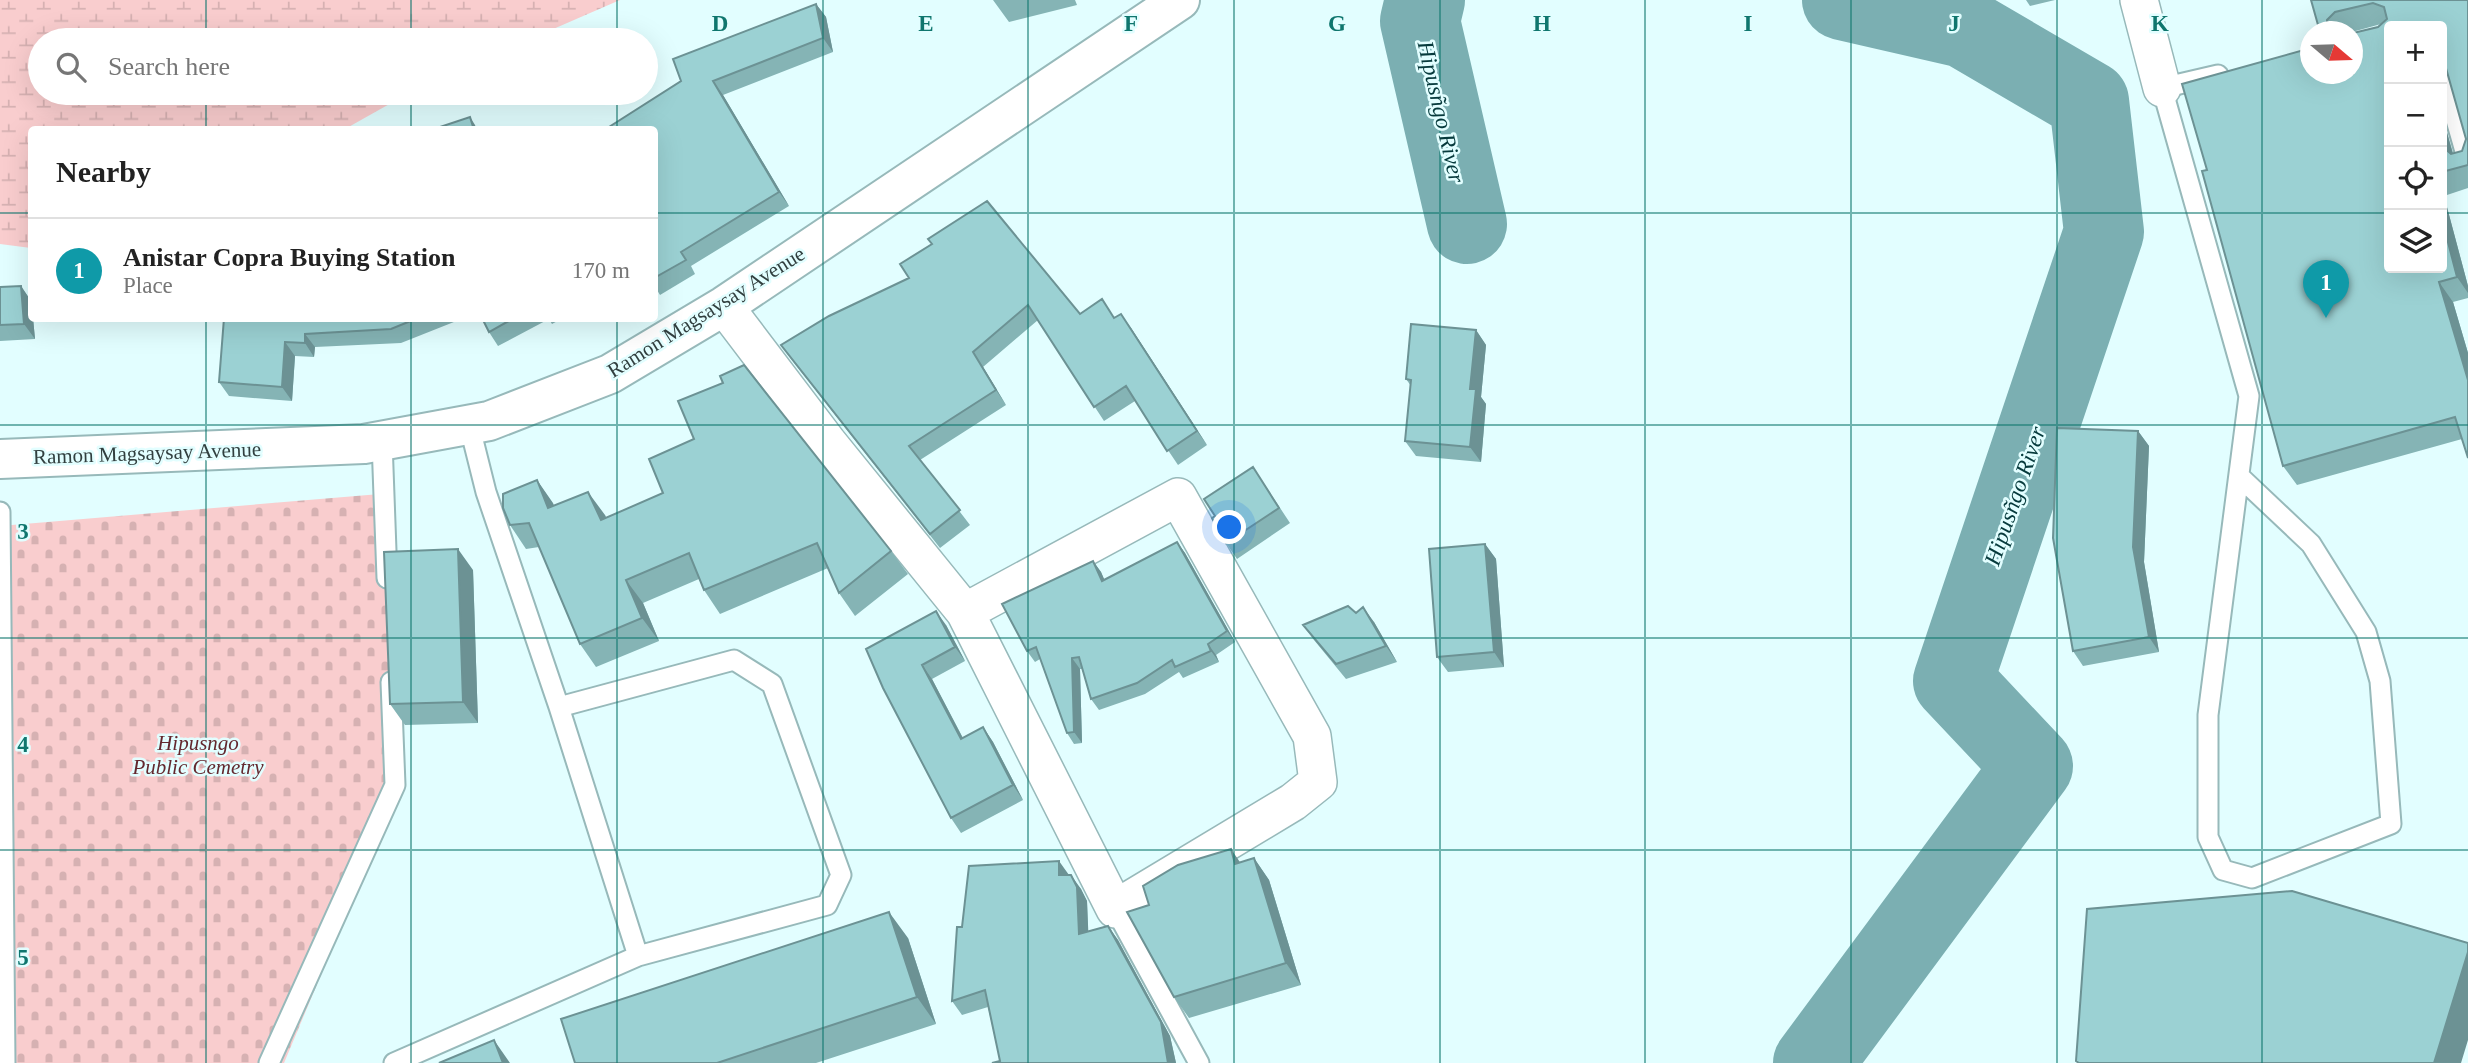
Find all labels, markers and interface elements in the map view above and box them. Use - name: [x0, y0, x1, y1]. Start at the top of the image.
- text: D: [712, 11, 728, 36]
- text: E: [918, 11, 934, 36]
- text: F: [1124, 11, 1138, 36]
- text: G: [1328, 11, 1346, 36]
- text: H: [1533, 11, 1551, 36]
- text: I: [1744, 11, 1753, 36]
- text: J: [1948, 11, 1960, 36]
- text: K: [2151, 11, 2169, 36]
- north arrow: [2300, 21, 2363, 84]
- map controls: [2384, 21, 2447, 273]
- button: +: [2384, 21, 2447, 84]
- search box: [28, 28, 658, 105]
- water label: Hipusñgo River: [1412, 38, 1470, 186]
- icon: search: [52, 48, 90, 86]
- text: Search here: [108, 52, 230, 81]
- button: −: [2384, 84, 2447, 147]
- button: locate: [2384, 147, 2447, 210]
- text: Nearby: [56, 155, 151, 188]
- button: layers: [2384, 210, 2447, 273]
- street label: Ramon Magsaysay Avenue: [603, 241, 809, 383]
- text: Anistar Copra Buying Station: [123, 243, 456, 272]
- text: 1: [73, 258, 85, 283]
- text: 170 m: [572, 258, 630, 283]
- pin: 1: [2303, 260, 2349, 318]
- text: Place: [123, 273, 173, 298]
- water label: Hipusñgo River: [1979, 422, 2051, 570]
- street label: Ramon Magsaysay Avenue: [33, 437, 261, 469]
- your location: [1212, 510, 1246, 544]
- text: 3: [17, 519, 29, 544]
- park label: Hipusngo Public Cemetry: [131, 731, 264, 779]
- text: 4: [17, 732, 29, 757]
- text: 5: [17, 945, 29, 970]

